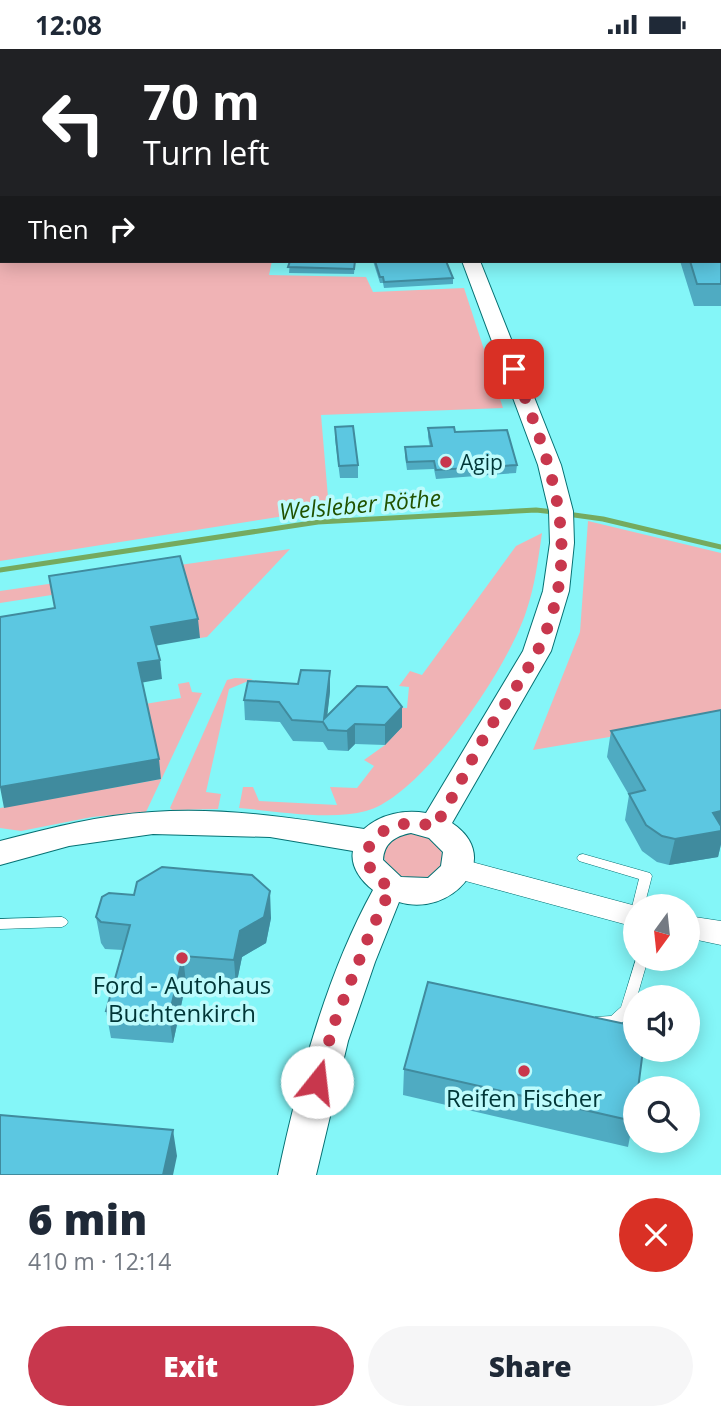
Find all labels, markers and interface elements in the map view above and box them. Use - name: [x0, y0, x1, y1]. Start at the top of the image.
- text: 12:08: [35, 7, 102, 43]
- text: 70 m: [143, 68, 260, 134]
- icon: left: [28, 77, 119, 168]
- text: Turn left: [143, 131, 269, 174]
- icon: right: [103, 210, 141, 248]
- text: Then: [28, 211, 89, 247]
- pin: [484, 339, 544, 399]
- icon: arrive: [495, 350, 533, 388]
- place label: Agip: [460, 448, 503, 476]
- marker: Agip: [438, 454, 454, 470]
- water label: Welsleber Röthe: [278, 481, 442, 527]
- north arrow: [623, 894, 700, 971]
- map controls: [623, 894, 700, 1153]
- marker: Ford - Autohaus Buchtenkirch: [174, 950, 190, 966]
- place label: Ford - Autohaus Buchtenkirch: [93, 968, 271, 1029]
- button: sound: [623, 985, 700, 1062]
- position arrow: [280, 1045, 354, 1119]
- marker: Reifen Fischer: [516, 1063, 532, 1079]
- button: search: [623, 1076, 700, 1153]
- place label: Reifen Fischer: [446, 1081, 602, 1114]
- text: 6 min: [28, 1190, 147, 1247]
- button: close: [619, 1198, 693, 1272]
- text: 410 m · 12:14: [28, 1245, 171, 1277]
- button: Exit: [28, 1326, 354, 1406]
- button: Share: [368, 1326, 693, 1406]

